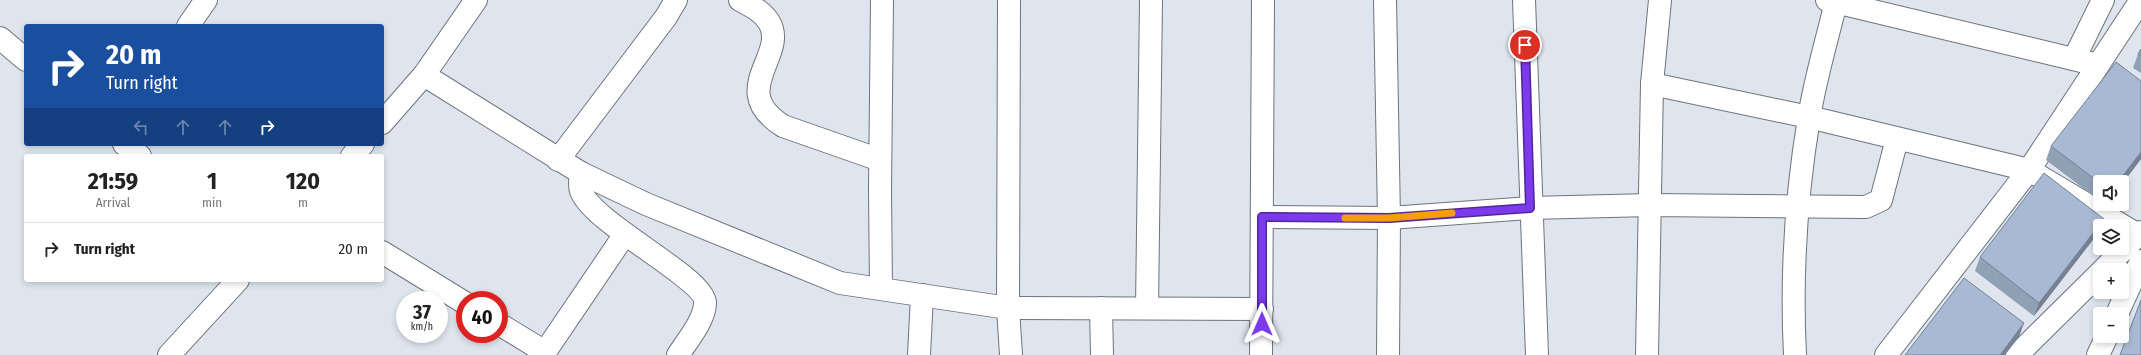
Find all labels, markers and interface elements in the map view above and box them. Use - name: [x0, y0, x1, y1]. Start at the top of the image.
- pin: [1508, 28, 1542, 62]
- icon: arrive: [1514, 34, 1536, 56]
- text: 20 m: [106, 38, 161, 71]
- icon: right: [40, 40, 92, 92]
- text: Turn right: [106, 72, 178, 94]
- icon: left: [130, 116, 152, 138]
- icon: ahead: [172, 116, 194, 138]
- icon: ahead: [214, 116, 236, 138]
- icon: right: [256, 116, 278, 138]
- text: 21:59: [88, 167, 138, 195]
- text: 1: [207, 167, 217, 195]
- text: 120: [286, 167, 320, 195]
- map controls: [2093, 175, 2129, 343]
- button: sound: [2093, 175, 2129, 211]
- text: Arrival: [96, 195, 130, 210]
- text: min: [202, 195, 222, 210]
- text: m: [298, 195, 308, 210]
- button: layers: [2093, 219, 2129, 255]
- icon: right: [40, 238, 62, 260]
- text: Turn right: [74, 240, 135, 258]
- text: 20 m: [339, 240, 368, 258]
- button: +: [2093, 263, 2129, 299]
- speed limit sign: 40: [456, 291, 508, 343]
- text: 37: [413, 300, 431, 324]
- position arrow: [1241, 303, 1283, 345]
- button: −: [2093, 307, 2129, 343]
- text: km/h: [411, 321, 433, 333]

